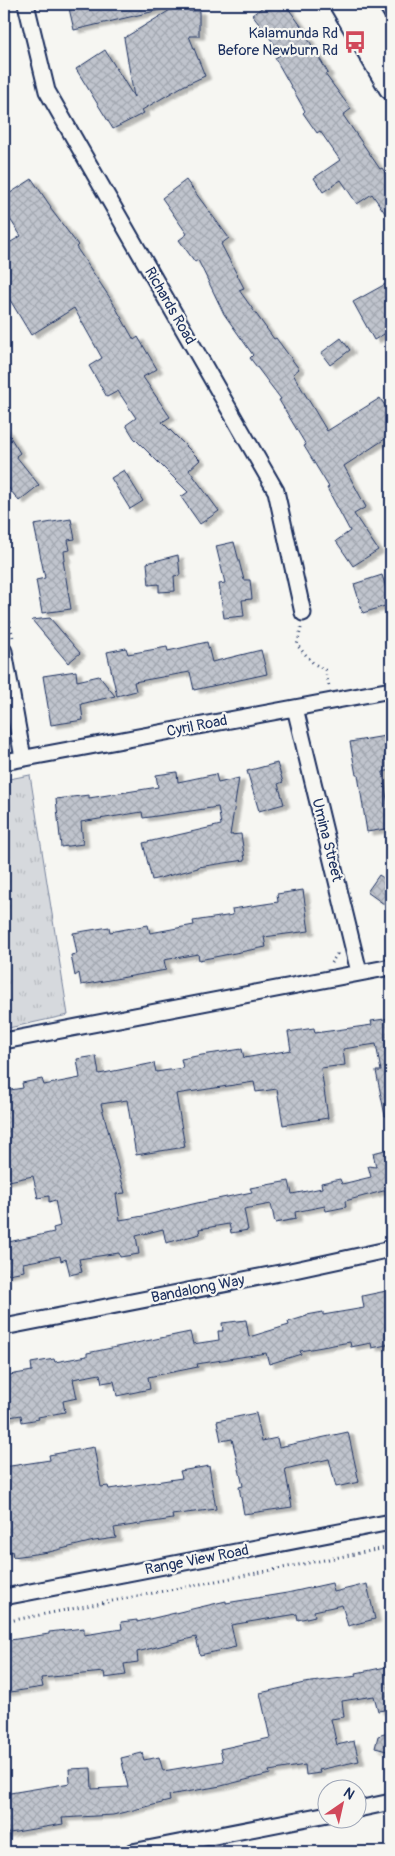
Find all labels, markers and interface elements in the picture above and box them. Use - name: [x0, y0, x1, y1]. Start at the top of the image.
- place label: Kalamunda Rd Before Newburn Rd: [217, 24, 338, 60]
- bus stop icon: Kalamunda Rd Before Newburn Rd: [342, 29, 368, 55]
- street label: Richards Road: [140, 264, 200, 348]
- street label: Cyril Road: [165, 711, 229, 741]
- street label: Umina Street: [307, 796, 347, 885]
- street label: Bandalong Way: [150, 1271, 247, 1307]
- street label: Range View Road: [143, 1541, 251, 1579]
- north arrow: [318, 1778, 368, 1828]
- text: N: [340, 1784, 358, 1803]

